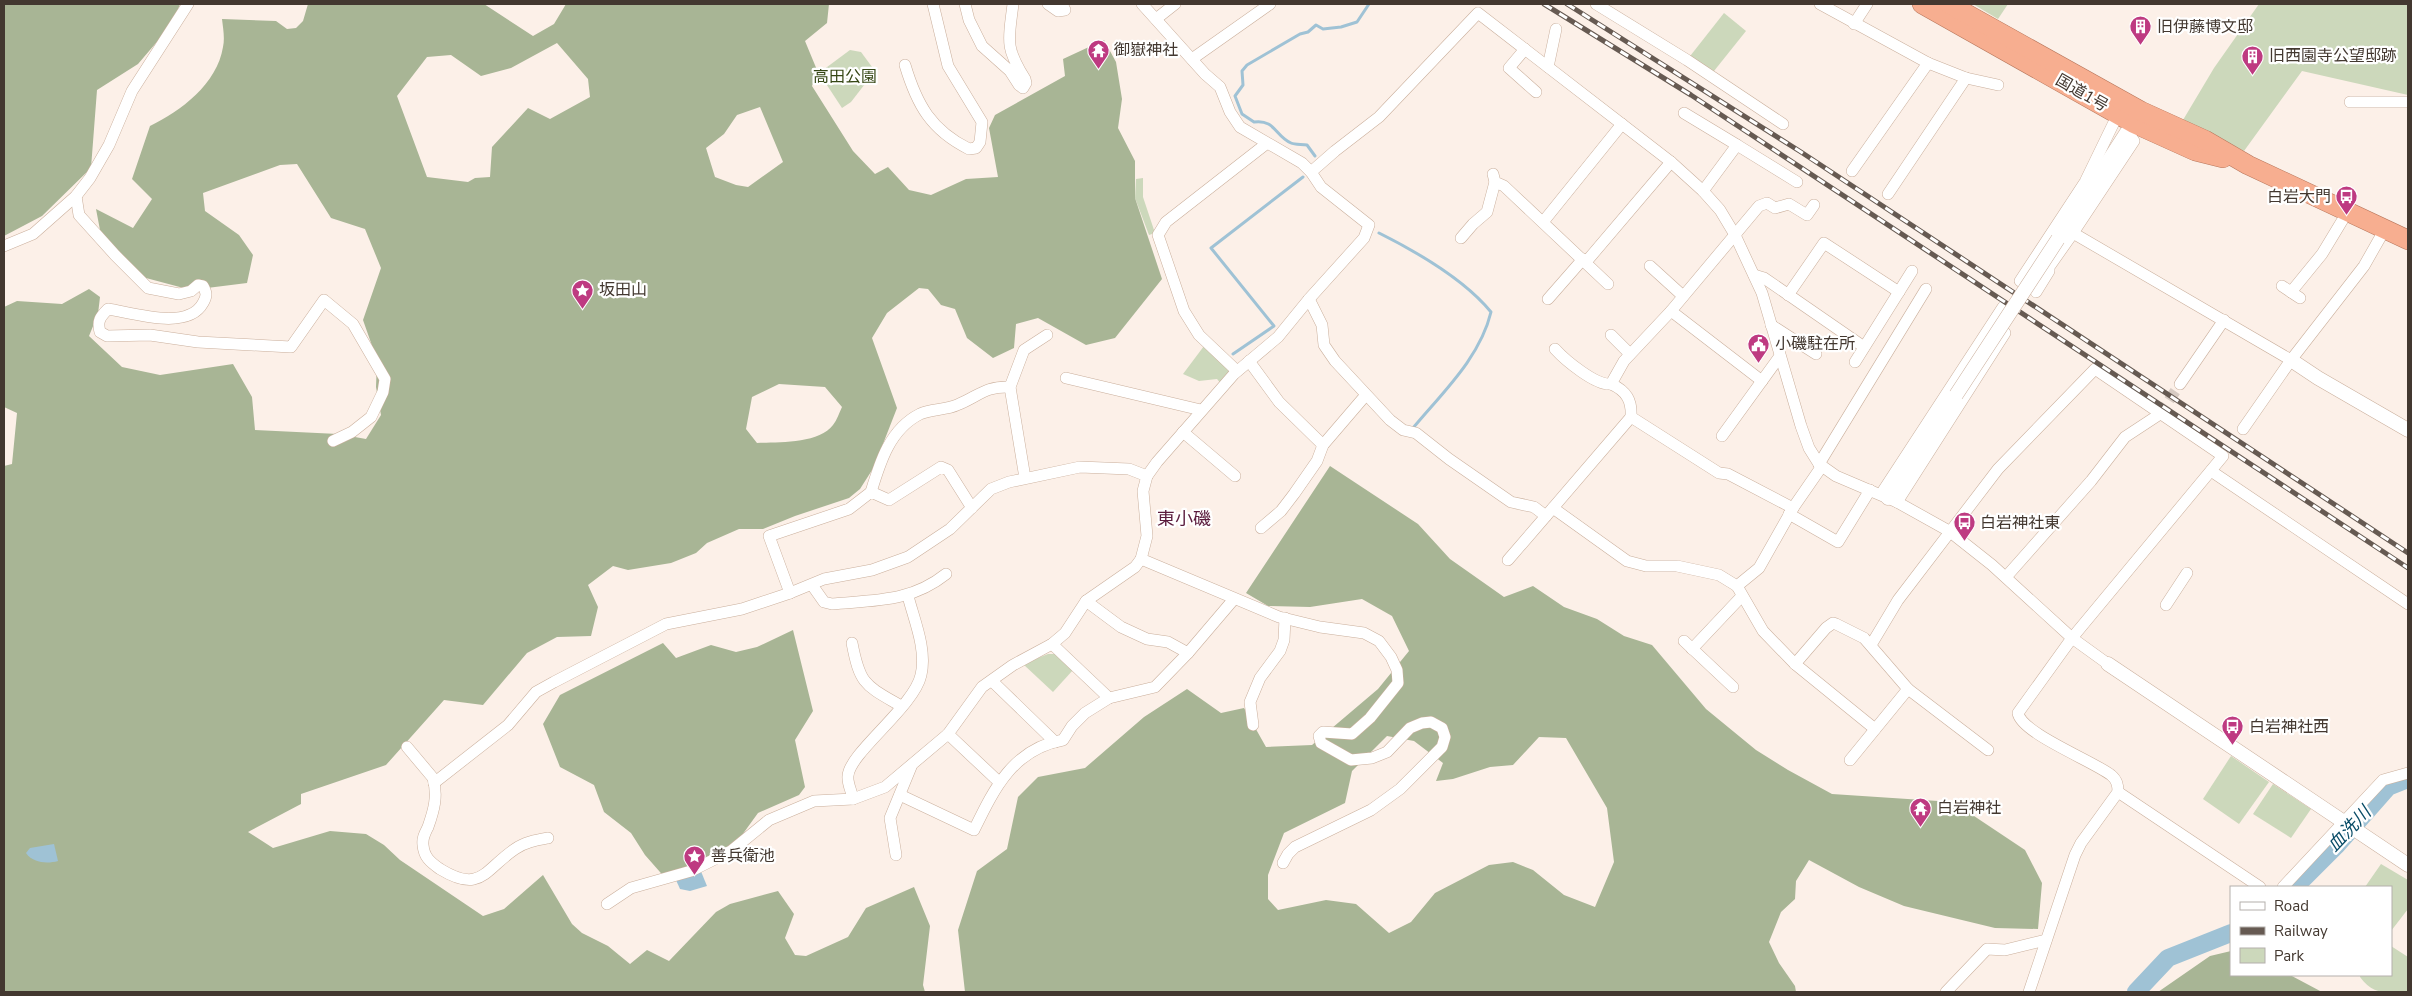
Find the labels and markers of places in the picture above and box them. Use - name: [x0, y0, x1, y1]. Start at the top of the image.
- building icon: 旧伊藤博文邸: [2129, 15, 2153, 46]
- place label: 旧伊藤博文邸: [2157, 16, 2253, 38]
- temple icon: 御嶽神社: [1086, 38, 1110, 69]
- place label: 御嶽神社: [1114, 39, 1178, 61]
- building icon: 旧西園寺公望邸跡: [2241, 44, 2265, 75]
- place label: 旧西園寺公望邸跡: [2269, 45, 2397, 67]
- bus stop icon: 白岩大門: [2335, 185, 2359, 216]
- place label: 白岩大門: [2267, 186, 2331, 208]
- place icon: 坂田山: [571, 278, 595, 309]
- place label: 坂田山: [599, 279, 647, 301]
- public building icon: 小磯駐在所: [1747, 332, 1771, 363]
- place label: 小磯駐在所: [1775, 333, 1855, 355]
- bus stop icon: 白岩神社東: [1952, 511, 1976, 542]
- place label: 白岩神社東: [1980, 512, 2060, 534]
- bus stop icon: 白岩神社西: [2221, 715, 2245, 746]
- place label: 白岩神社西: [2249, 716, 2329, 738]
- temple icon: 白岩神社: [1909, 796, 1933, 827]
- place label: 白岩神社: [1937, 797, 2001, 819]
- place icon: 善兵衛池: [683, 844, 707, 875]
- place label: 善兵衛池: [711, 845, 775, 867]

